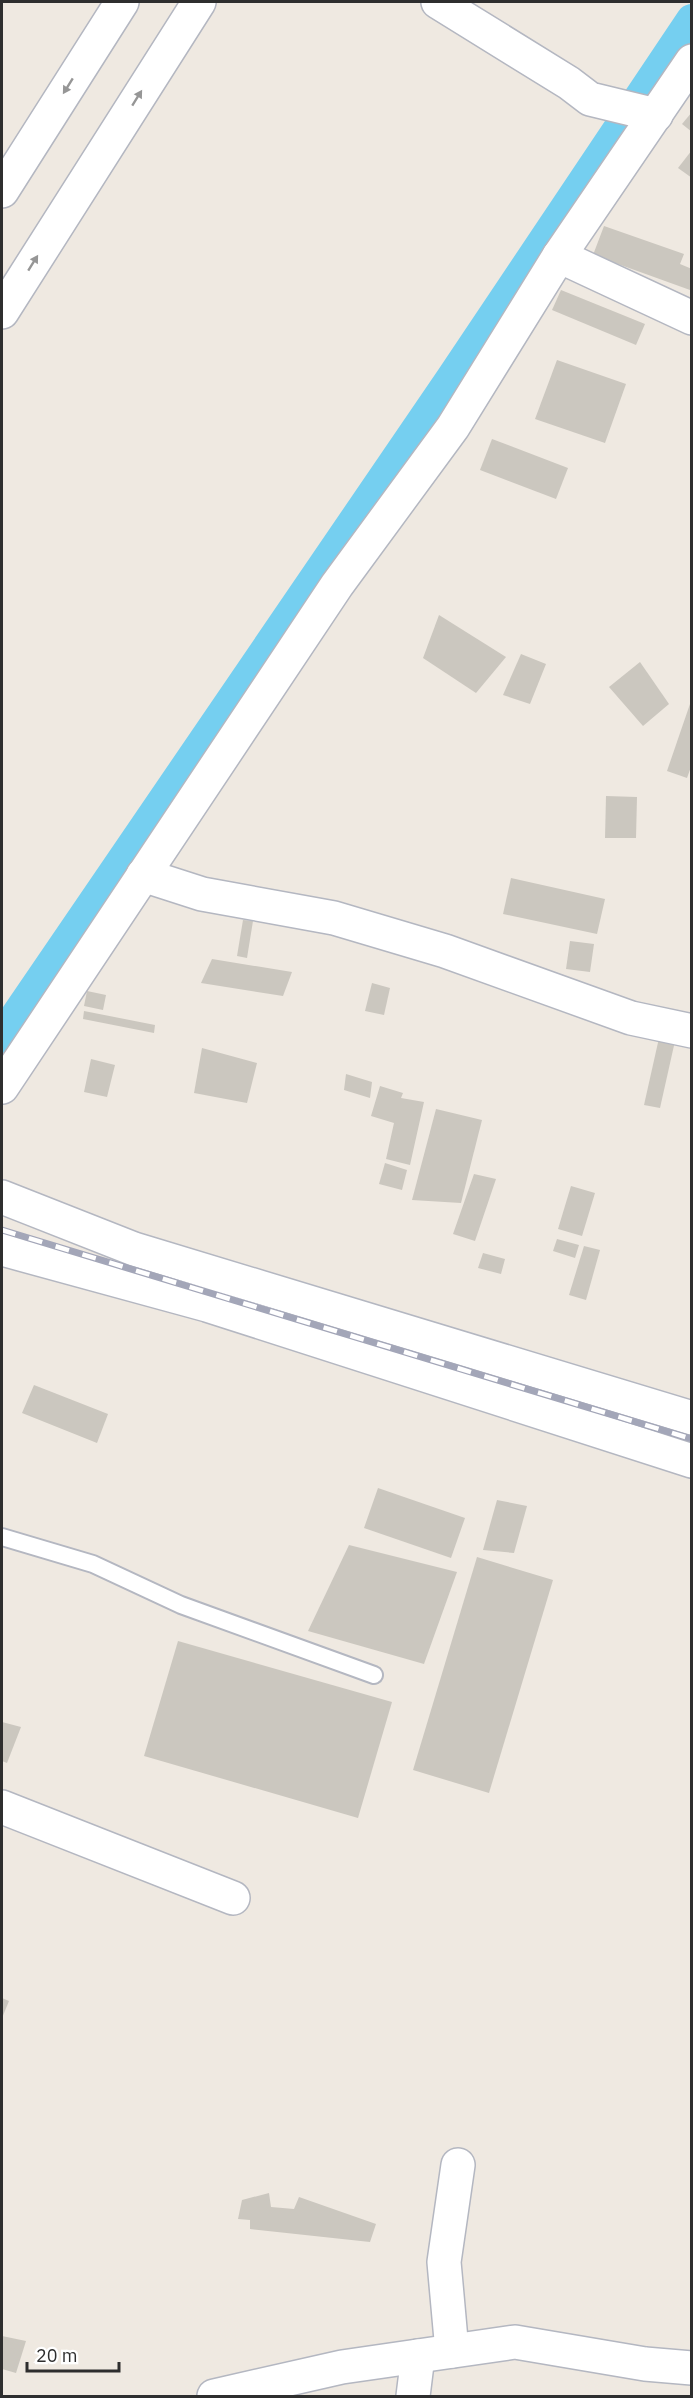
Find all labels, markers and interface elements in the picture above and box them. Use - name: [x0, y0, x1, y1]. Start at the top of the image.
- one-way arrow: [62, 78, 73, 94]
- one-way arrow: [132, 90, 143, 106]
- one-way arrow: [27, 255, 38, 271]
- scale bar: [27, 2335, 118, 2373]
- text: 20 m: [36, 2344, 78, 2367]

